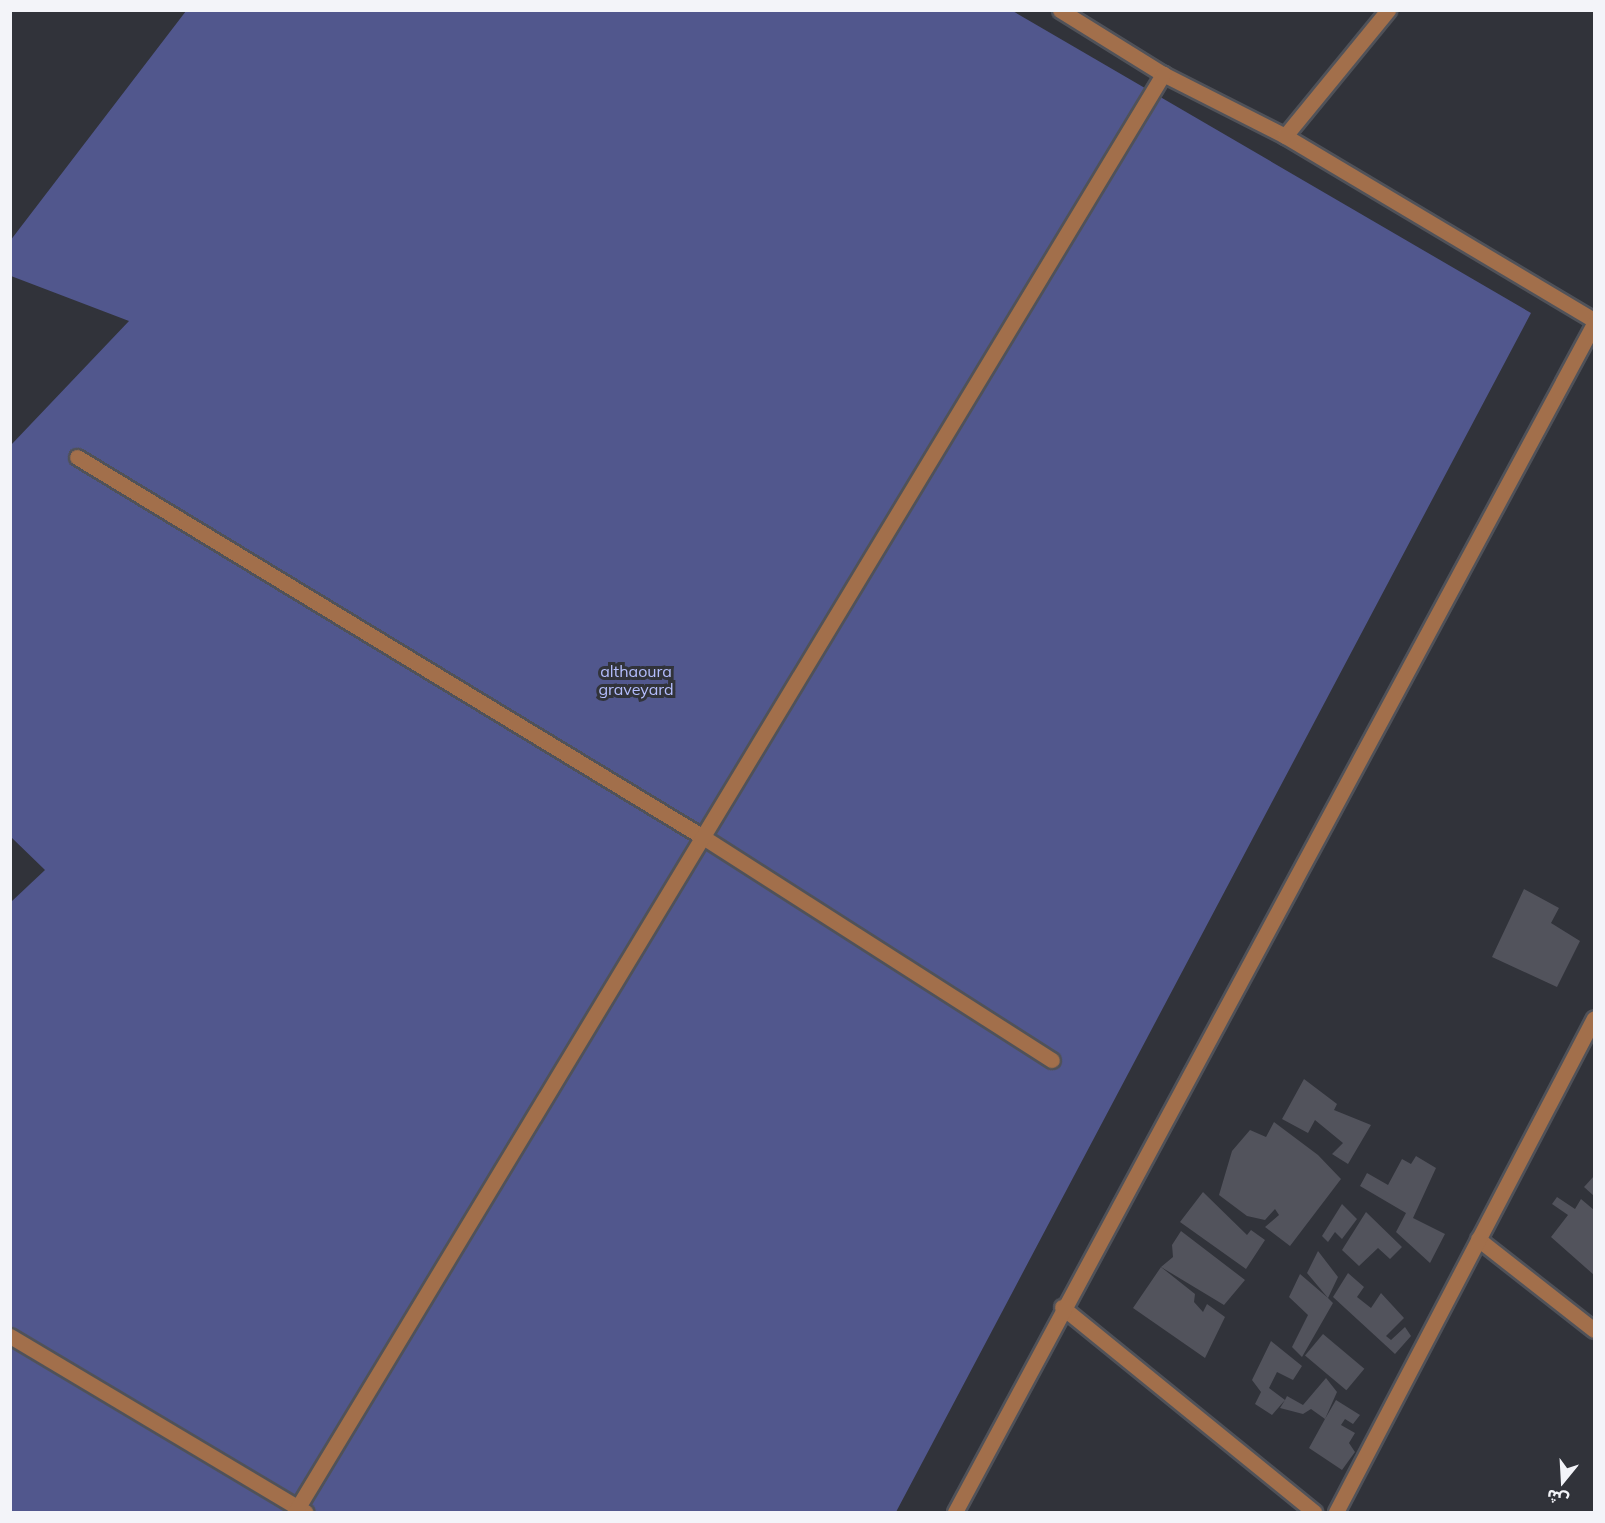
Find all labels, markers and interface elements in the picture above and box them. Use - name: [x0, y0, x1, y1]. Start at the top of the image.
- park label: althaoura graveyard: [598, 661, 674, 699]
- north arrow: [1533, 1451, 1593, 1511]
- text: ش: [1544, 1485, 1571, 1511]

